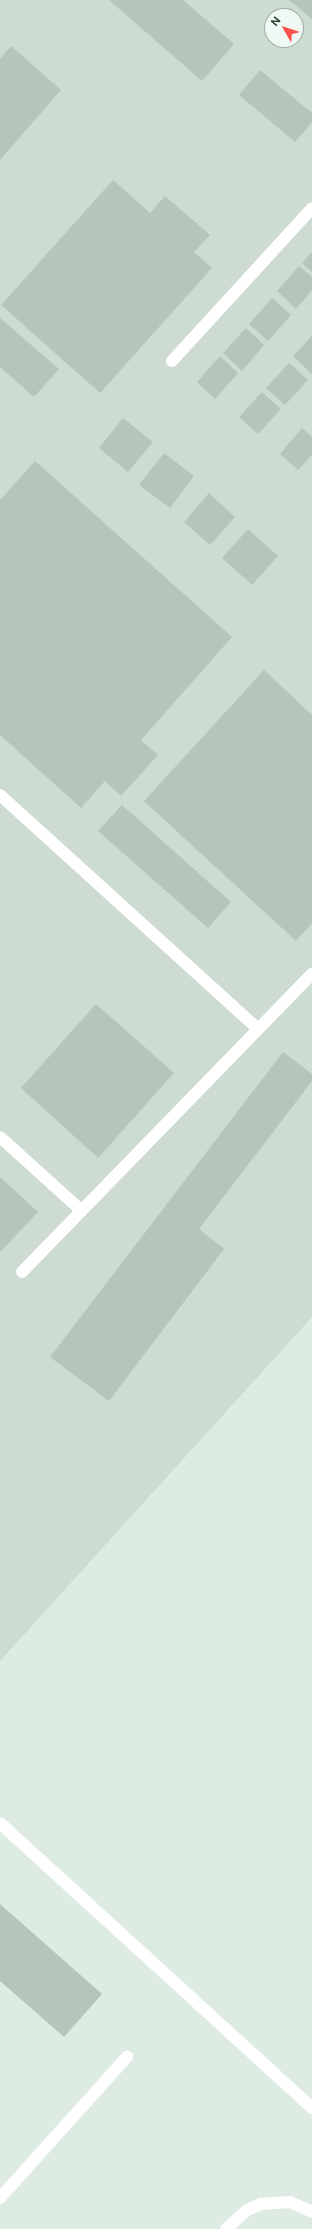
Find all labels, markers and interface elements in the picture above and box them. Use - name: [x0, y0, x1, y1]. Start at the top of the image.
- north arrow: [264, 8, 304, 48]
- text: N: [267, 14, 283, 29]

